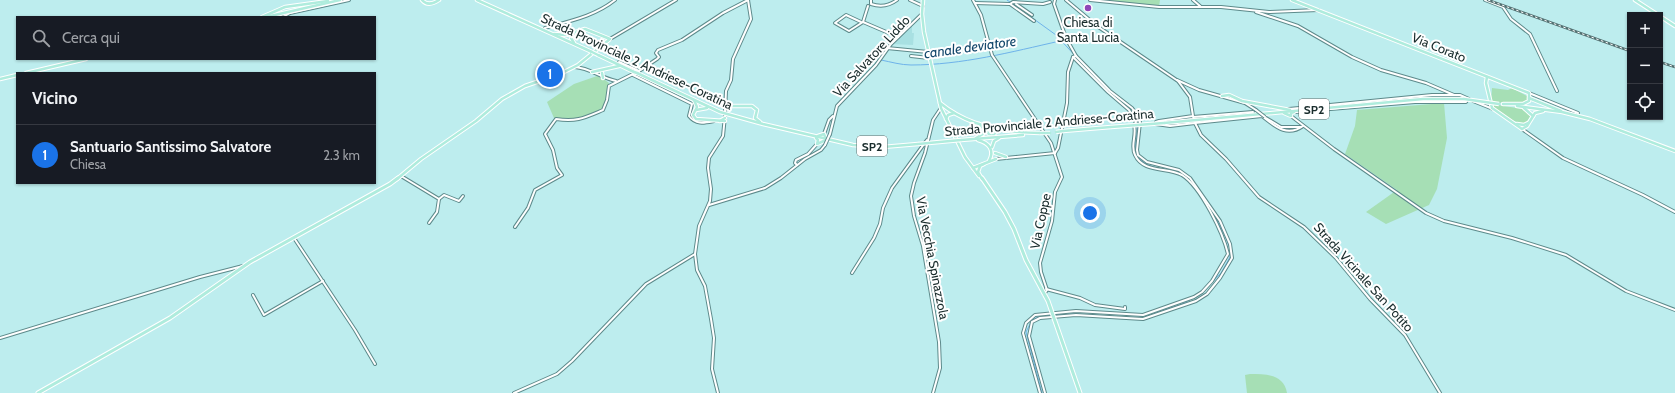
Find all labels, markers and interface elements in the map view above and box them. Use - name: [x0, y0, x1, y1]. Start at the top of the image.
- marker: Chiesa di Santa Lucia: [1083, 3, 1093, 13]
- street label: Strada Provinciale 2 Andriese-Coratina: [539, 9, 736, 113]
- street label: Via Salvatore Liddo: [829, 12, 913, 100]
- map controls: [1627, 12, 1663, 120]
- button: +: [1627, 12, 1663, 48]
- place label: Chiesa di Santa Lucia: [1057, 14, 1120, 45]
- search box: [16, 16, 376, 60]
- icon: search: [30, 27, 52, 49]
- text: Cerca qui: [62, 29, 120, 47]
- street label: Via Corato: [1410, 29, 1468, 65]
- water label: canale deviatore: [923, 32, 1018, 62]
- button: −: [1627, 48, 1663, 84]
- pin: 1: [537, 59, 563, 89]
- button: locate: [1627, 84, 1663, 120]
- text: Vicino: [32, 88, 77, 108]
- road number: SP2: [1299, 99, 1329, 119]
- street label: Strada Provinciale 2 Andriese-Coratina: [944, 105, 1155, 139]
- road number: SP2: [857, 136, 887, 156]
- text: Santuario Santissimo Salvatore: [70, 138, 271, 156]
- text: 1: [43, 147, 47, 163]
- text: 2.3 km: [323, 147, 360, 163]
- text: Chiesa: [70, 156, 106, 172]
- street label: Via Coppe: [1026, 191, 1054, 250]
- street label: Via Vecchia Spinazzola: [913, 195, 953, 321]
- your location: [1080, 203, 1100, 223]
- street label: Strada Vicinale San Potito: [1311, 219, 1417, 335]

